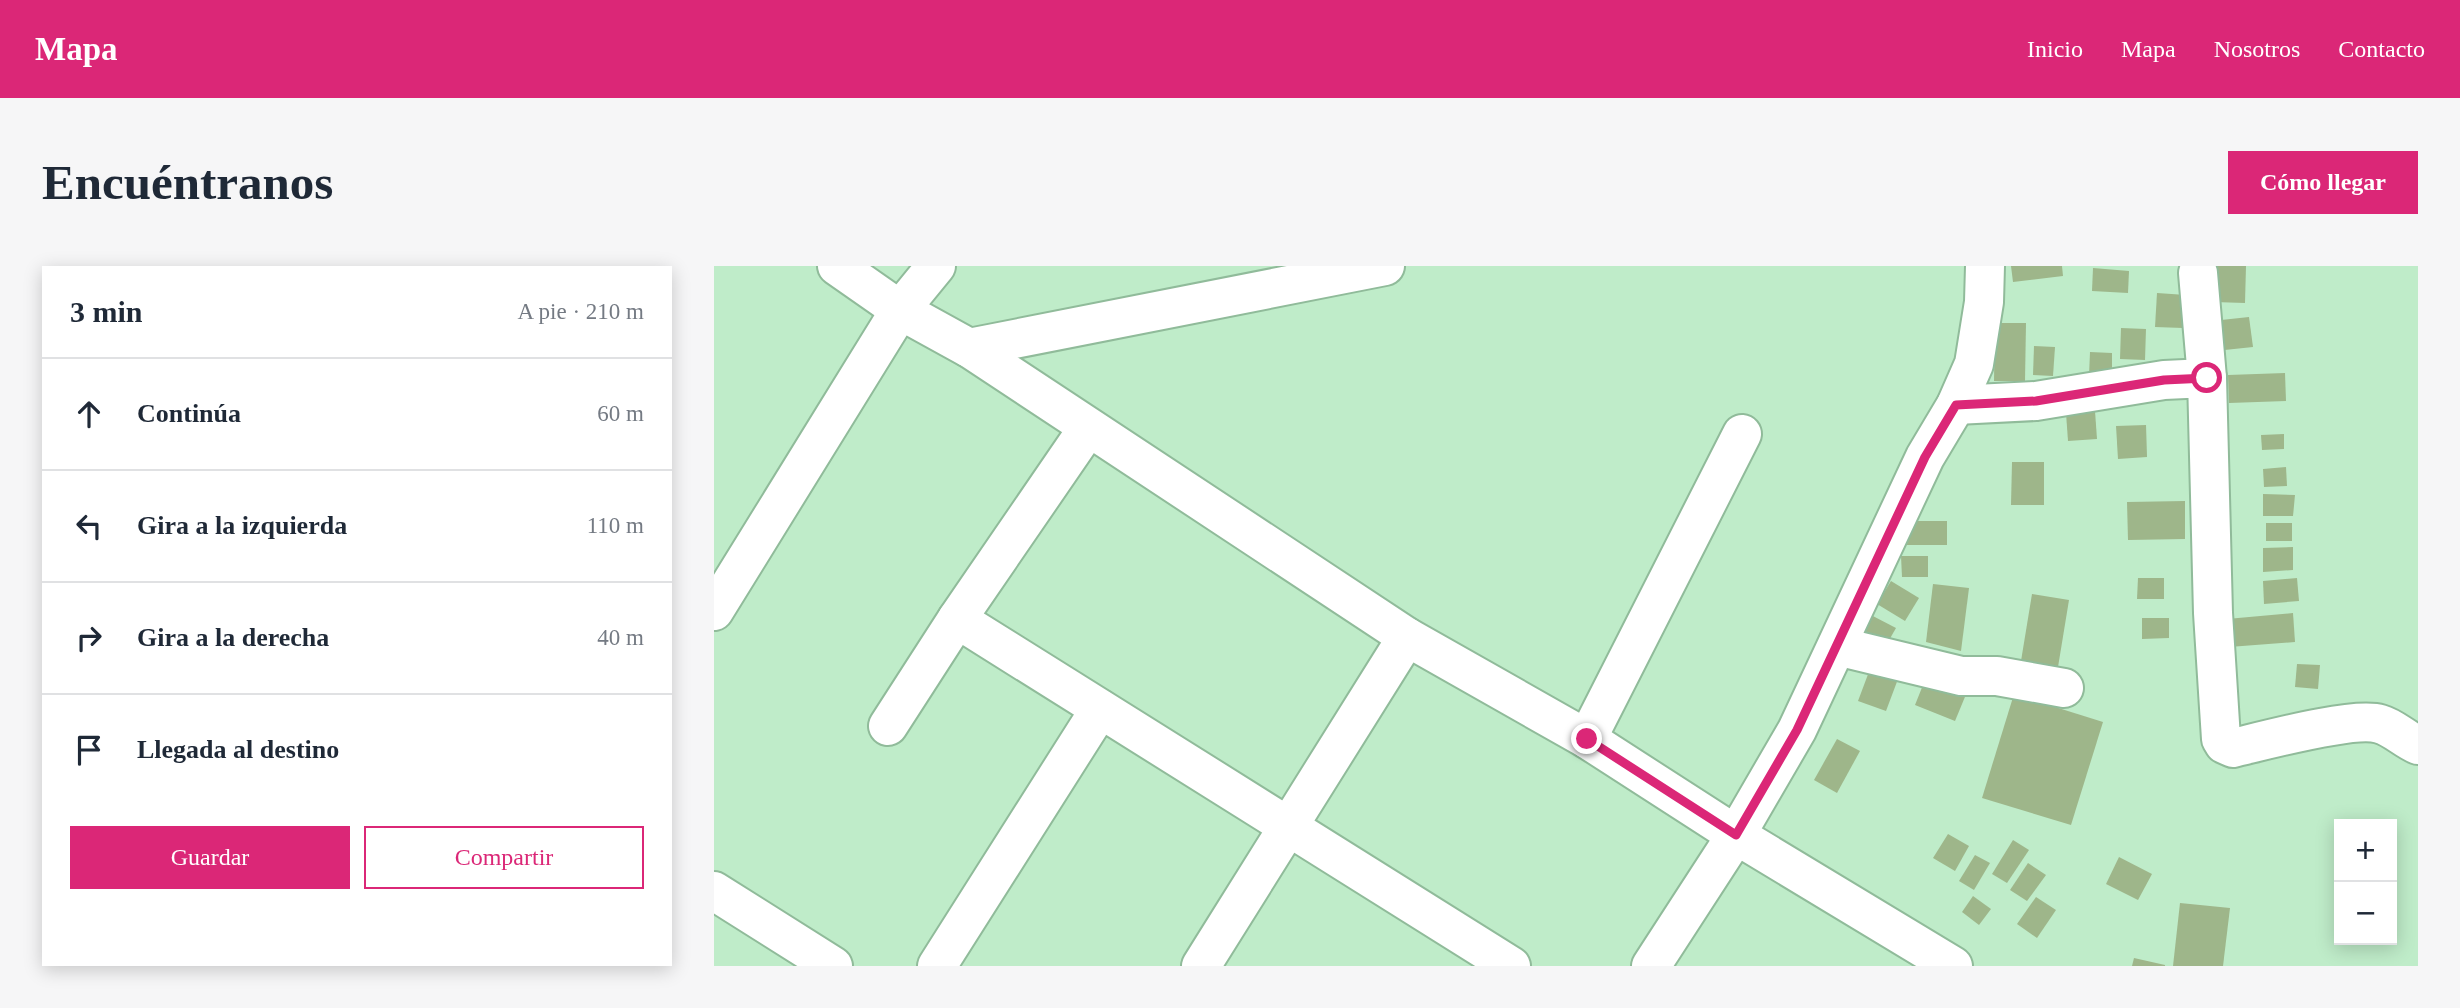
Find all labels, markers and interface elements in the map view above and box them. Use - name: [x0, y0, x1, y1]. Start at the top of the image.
- text: Mapa: [35, 31, 118, 67]
- text: Inicio: [2027, 36, 2083, 62]
- text: Mapa: [2121, 36, 2176, 62]
- text: Nosotros: [2214, 36, 2300, 62]
- text: Contacto: [2338, 36, 2425, 62]
- button: Cómo llegar: [2228, 151, 2418, 214]
- text: Encuéntranos: [42, 155, 333, 210]
- text: 3 min: [70, 295, 143, 328]
- text: A pie · 210 m: [518, 299, 644, 324]
- route start: [2191, 362, 2222, 393]
- icon: ahead: [70, 395, 108, 433]
- text: Continúa: [137, 399, 241, 428]
- text: 60 m: [597, 401, 644, 426]
- icon: left: [70, 507, 108, 545]
- text: Gira a la izquierda: [137, 511, 347, 540]
- text: 110 m: [587, 513, 644, 538]
- icon: right: [70, 619, 108, 657]
- text: Gira a la derecha: [137, 623, 329, 652]
- text: 40 m: [597, 625, 644, 650]
- route end: [1571, 723, 1602, 754]
- icon: arrive: [70, 731, 108, 769]
- text: Llegada al destino: [137, 735, 339, 764]
- map controls: [2334, 819, 2397, 945]
- button: +: [2334, 819, 2397, 882]
- button: Guardar: [70, 826, 350, 889]
- button: Compartir: [364, 826, 644, 889]
- button: −: [2334, 882, 2397, 945]

